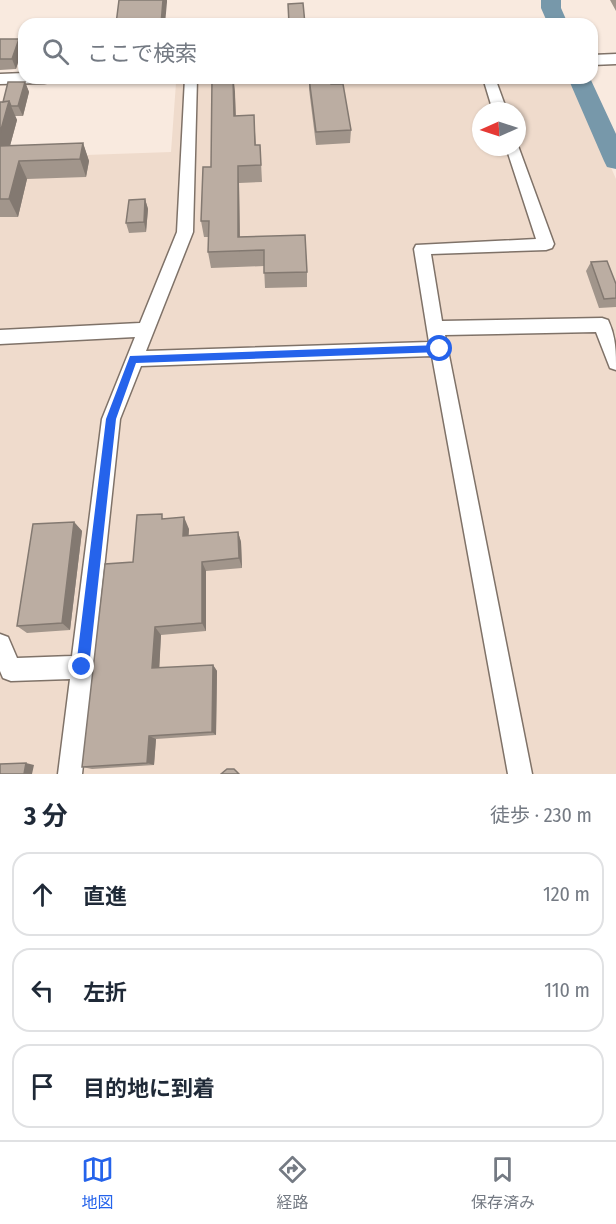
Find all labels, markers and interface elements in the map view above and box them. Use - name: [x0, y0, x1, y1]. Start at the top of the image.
- search box: [18, 18, 598, 84]
- icon: search: [39, 35, 72, 68]
- text: ここで検索: [87, 40, 197, 67]
- north arrow: [472, 102, 526, 156]
- route start: [426, 335, 452, 361]
- route end: [68, 653, 94, 679]
- text: 3 分: [24, 801, 68, 832]
- text: 徒歩 · 230 m: [490, 803, 592, 827]
- icon: ahead: [26, 878, 59, 911]
- text: 120 m: [543, 882, 590, 906]
- text: 直進: [83, 883, 127, 910]
- icon: left: [26, 974, 59, 1007]
- text: 110 m: [544, 978, 590, 1002]
- text: 左折: [83, 979, 127, 1006]
- icon: arrive: [26, 1070, 59, 1103]
- text: 目的地に到着: [83, 1075, 215, 1102]
- tab: 地図: [81, 1153, 114, 1213]
- tab: 経路: [276, 1153, 309, 1213]
- tab: 保存済み: [471, 1153, 535, 1213]

